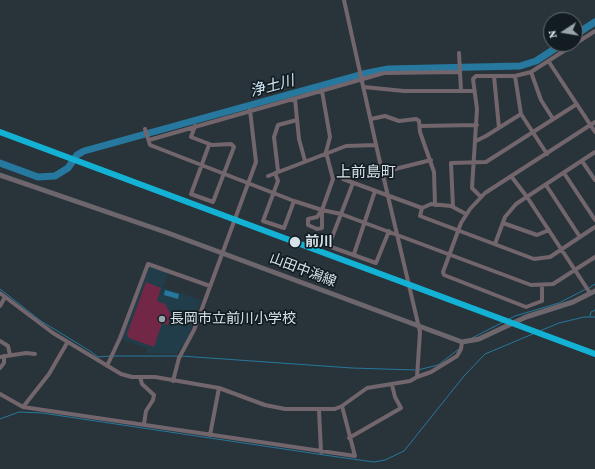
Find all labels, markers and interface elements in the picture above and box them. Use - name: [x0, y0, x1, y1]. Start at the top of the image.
- north arrow: [543, 12, 583, 52]
- text: N: [546, 29, 559, 39]
- water label: 浄土川: [248, 71, 296, 101]
- district label: 上前島町: [336, 163, 396, 181]
- place label: 前川: [305, 234, 333, 250]
- marker: 前川: [288, 235, 302, 249]
- street label: 山田中潟線: [267, 250, 339, 290]
- place label: 長岡市立前川小学校: [170, 311, 296, 327]
- marker: 長岡市立前川小学校: [157, 314, 167, 324]

